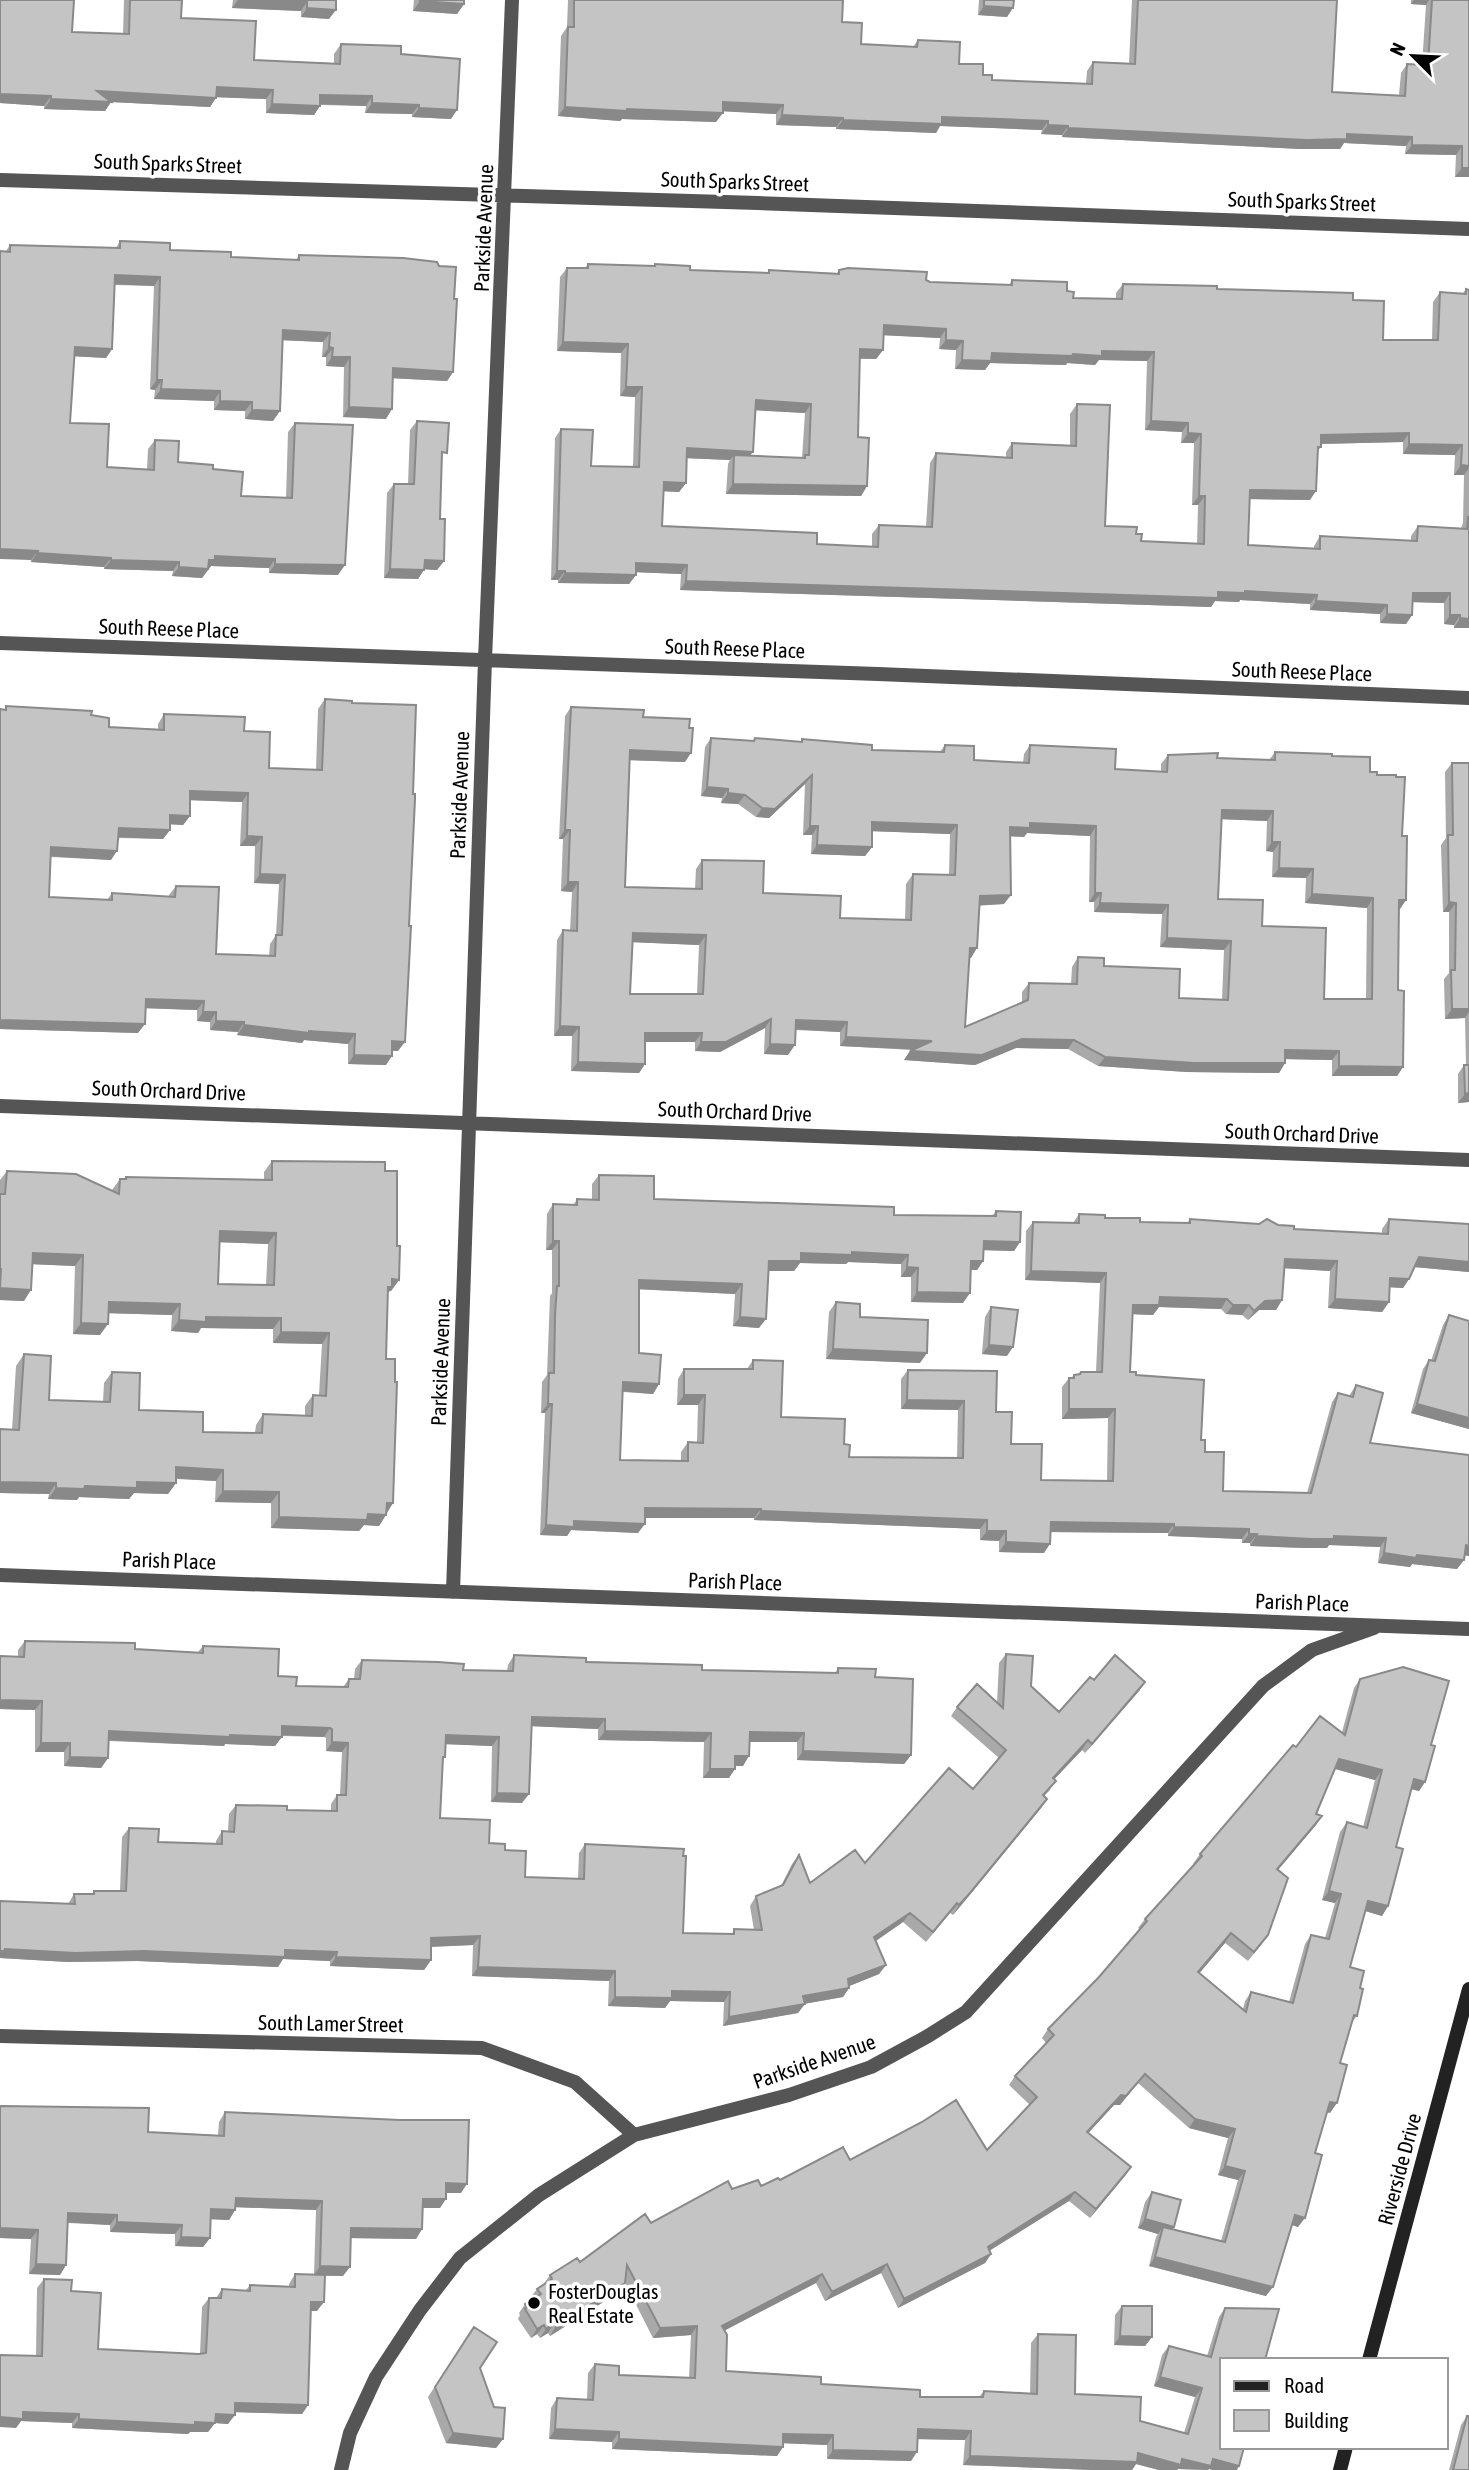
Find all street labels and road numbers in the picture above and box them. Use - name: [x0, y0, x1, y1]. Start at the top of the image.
- street label: South Sparks Street: [93, 148, 243, 178]
- street label: Parkside Avenue: [469, 164, 497, 292]
- street label: South Sparks Street: [660, 166, 810, 196]
- street label: South Sparks Street: [1227, 186, 1377, 216]
- street label: South Reese Place: [99, 614, 239, 642]
- street label: South Reese Place: [665, 634, 805, 662]
- street label: South Reese Place: [1232, 657, 1372, 685]
- street label: Parkside Avenue: [445, 731, 473, 859]
- street label: South Orchard Drive: [92, 1075, 246, 1105]
- street label: South Orchard Drive: [658, 1096, 812, 1126]
- street label: South Orchard Drive: [1225, 1118, 1379, 1148]
- street label: Parkside Avenue: [426, 1298, 454, 1426]
- street label: Parish Place: [122, 1546, 216, 1574]
- street label: Parish Place: [688, 1567, 782, 1595]
- street label: Parish Place: [1255, 1588, 1349, 1616]
- street label: South Lamer Street: [258, 2010, 404, 2036]
- street label: Parkside Avenue: [750, 2029, 878, 2093]
- street label: Riverside Drive: [1373, 2110, 1425, 2228]

